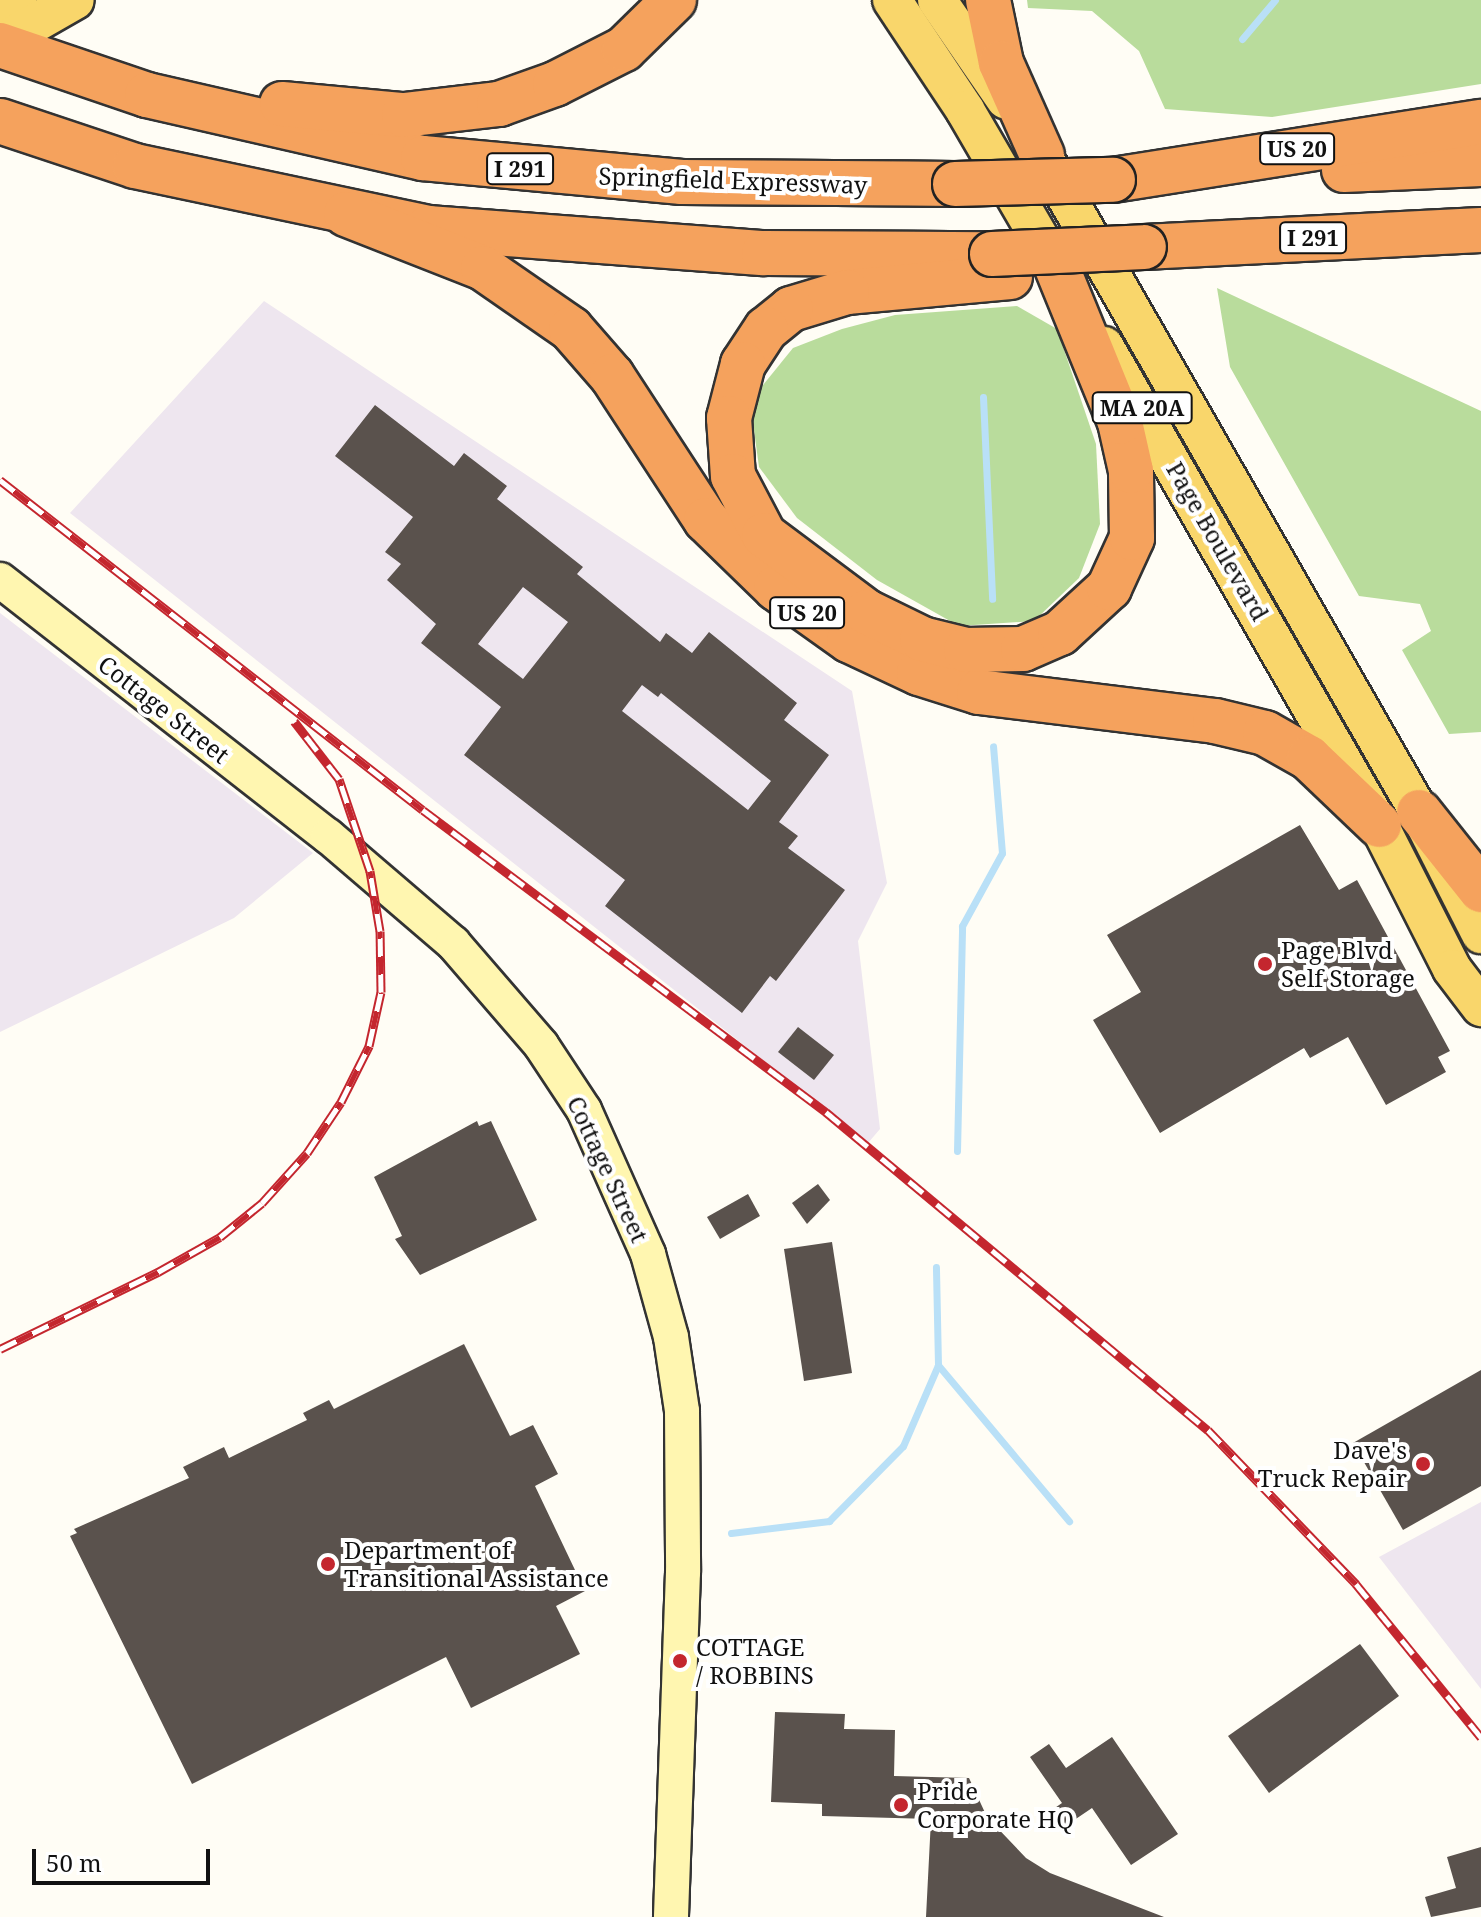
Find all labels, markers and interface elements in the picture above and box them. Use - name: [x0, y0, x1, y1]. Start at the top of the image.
- road number: US 20: [1259, 131, 1335, 167]
- road number: I 291: [486, 151, 554, 187]
- street label: Springfield Expressway: [598, 161, 868, 199]
- road number: I 291: [1279, 220, 1347, 256]
- road number: MA 20A: [1090, 390, 1194, 426]
- street label: Page Boulevard: [1161, 457, 1275, 625]
- road number: US 20: [769, 595, 845, 631]
- street label: Cottage Street: [93, 649, 235, 769]
- place label: Page Blvd Self Storage: [1281, 936, 1415, 992]
- marker: Page Blvd Self Storage: [1256, 955, 1274, 973]
- street label: Cottage Street: [562, 1091, 654, 1247]
- place label: Dave's Truck Repair: [1258, 1436, 1407, 1492]
- marker: Dave's Truck Repair: [1414, 1455, 1432, 1473]
- place label: Department of Transitional Assistance: [344, 1536, 609, 1592]
- marker: Department of Transitional Assistance: [319, 1555, 337, 1573]
- place label: COTTAGE / ROBBINS: [696, 1633, 814, 1689]
- marker: COTTAGE / ROBBINS: [671, 1652, 689, 1670]
- place label: Pride Corporate HQ: [917, 1777, 1074, 1833]
- marker: Pride Corporate HQ: [892, 1796, 910, 1814]
- scale bar: [36, 1833, 214, 1883]
- text: 50 m: [46, 1846, 102, 1879]

